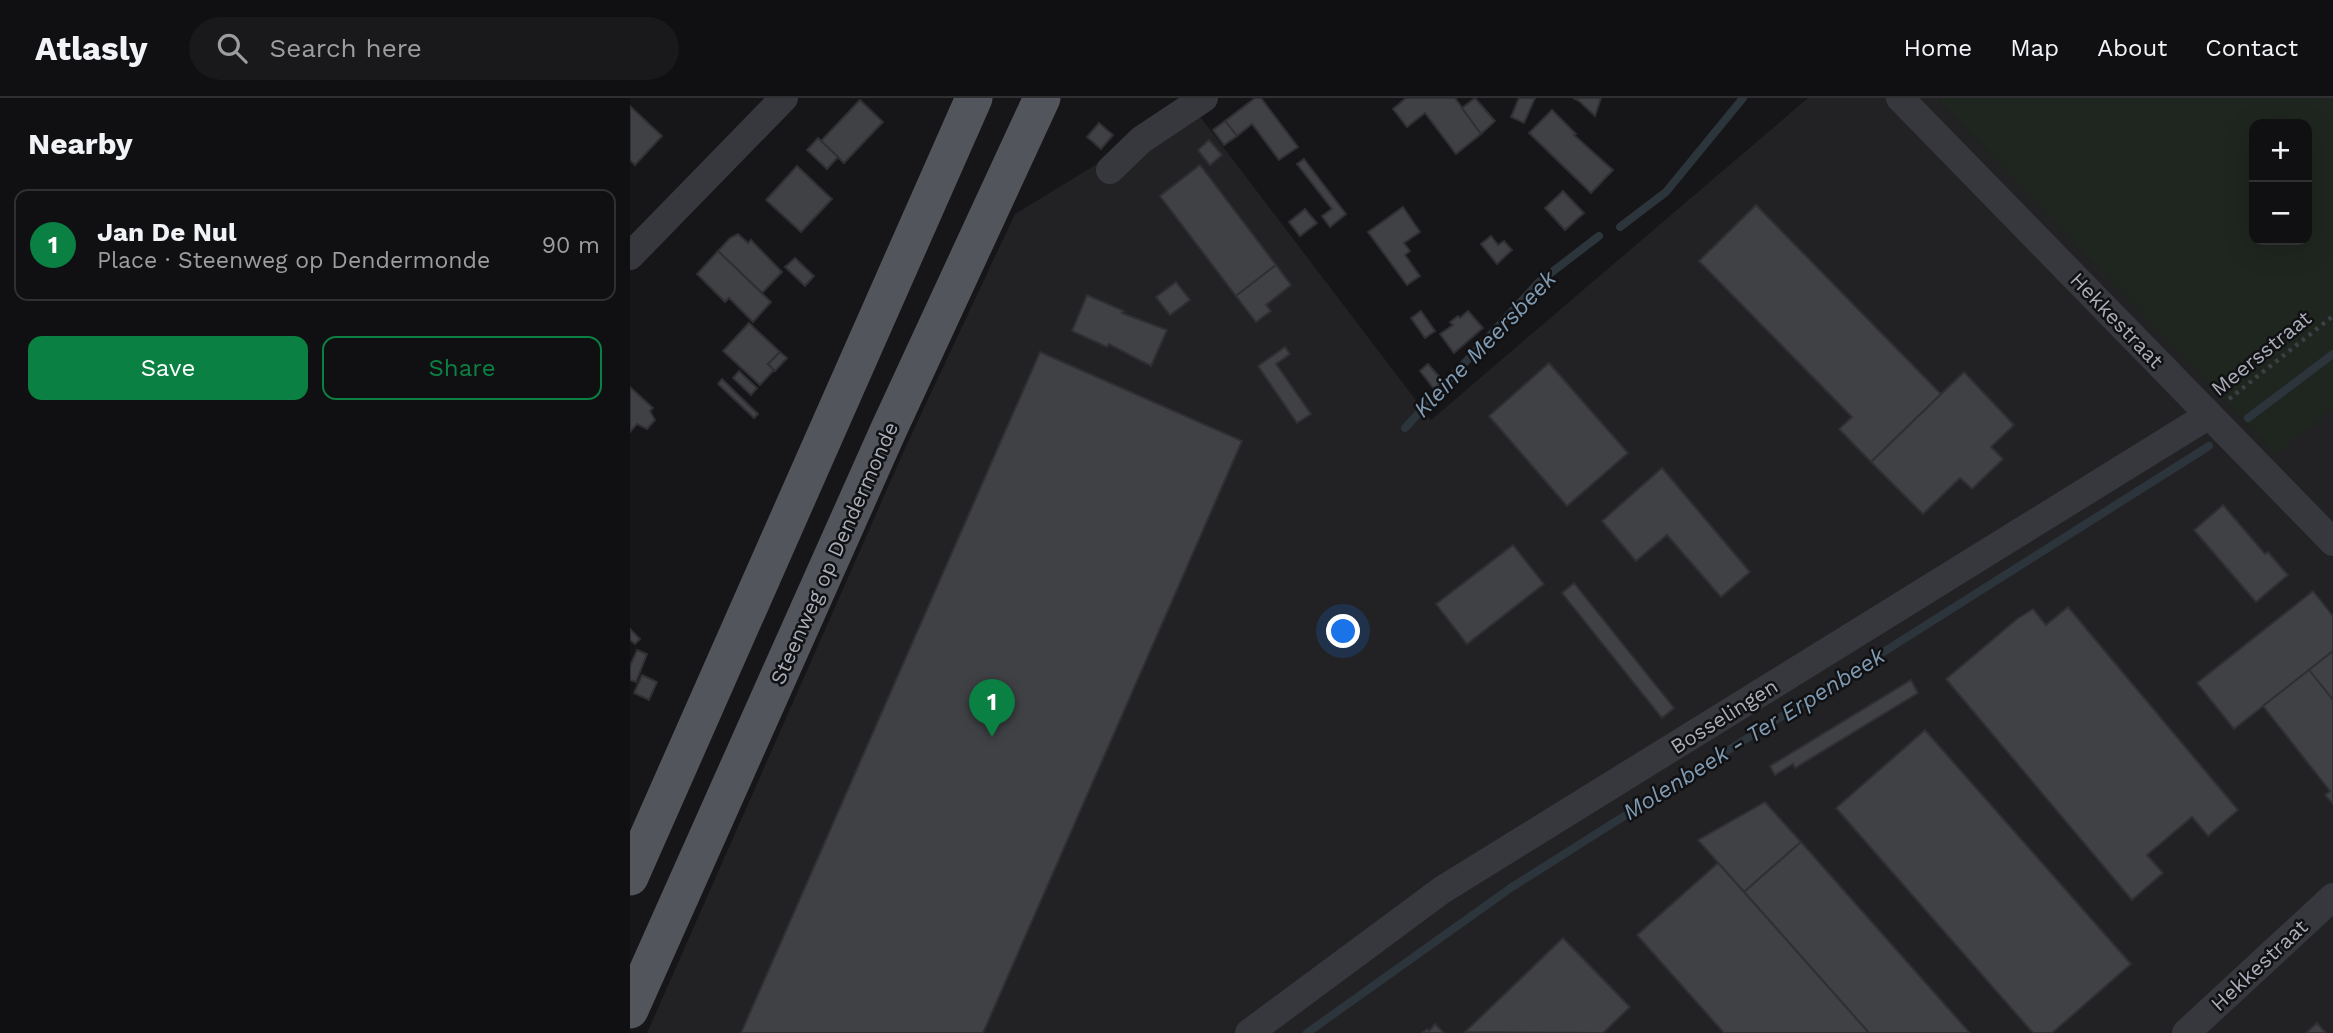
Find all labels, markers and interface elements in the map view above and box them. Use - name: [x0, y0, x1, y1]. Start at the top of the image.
- search box: [189, 17, 679, 80]
- text: Atlasly: [35, 29, 147, 68]
- icon: search: [213, 29, 251, 67]
- text: Search here: [269, 33, 422, 63]
- text: Home: [1904, 34, 1972, 62]
- text: Map: [2010, 34, 2059, 62]
- text: About: [2097, 34, 2167, 62]
- text: Contact: [2205, 34, 2298, 62]
- map controls: [2249, 119, 2312, 245]
- button: +: [2249, 119, 2312, 182]
- text: Nearby: [28, 126, 133, 161]
- button: −: [2249, 182, 2312, 245]
- text: Jan De Nul: [97, 217, 236, 247]
- text: 1: [48, 232, 58, 259]
- text: 90 m: [542, 232, 600, 259]
- text: Place · Steenweg op Dendermonde: [97, 247, 490, 274]
- water label: Kleine Meersbeek: [1408, 264, 1563, 423]
- street label: Hekkestraat: [2065, 267, 2169, 373]
- street label: Meersstraat: [2206, 305, 2316, 401]
- button: Save: [28, 336, 308, 400]
- button: Share: [322, 336, 602, 400]
- street label: Steenweg op Dendermonde: [765, 418, 903, 688]
- your location: [1326, 614, 1360, 648]
- water label: Molenbeek - Ter Erpenbeek: [1618, 641, 1891, 826]
- street label: Bosselingen: [1666, 673, 1782, 759]
- pin: 1: [969, 679, 1015, 737]
- street label: Hekkestraat: [2205, 914, 2313, 1016]

